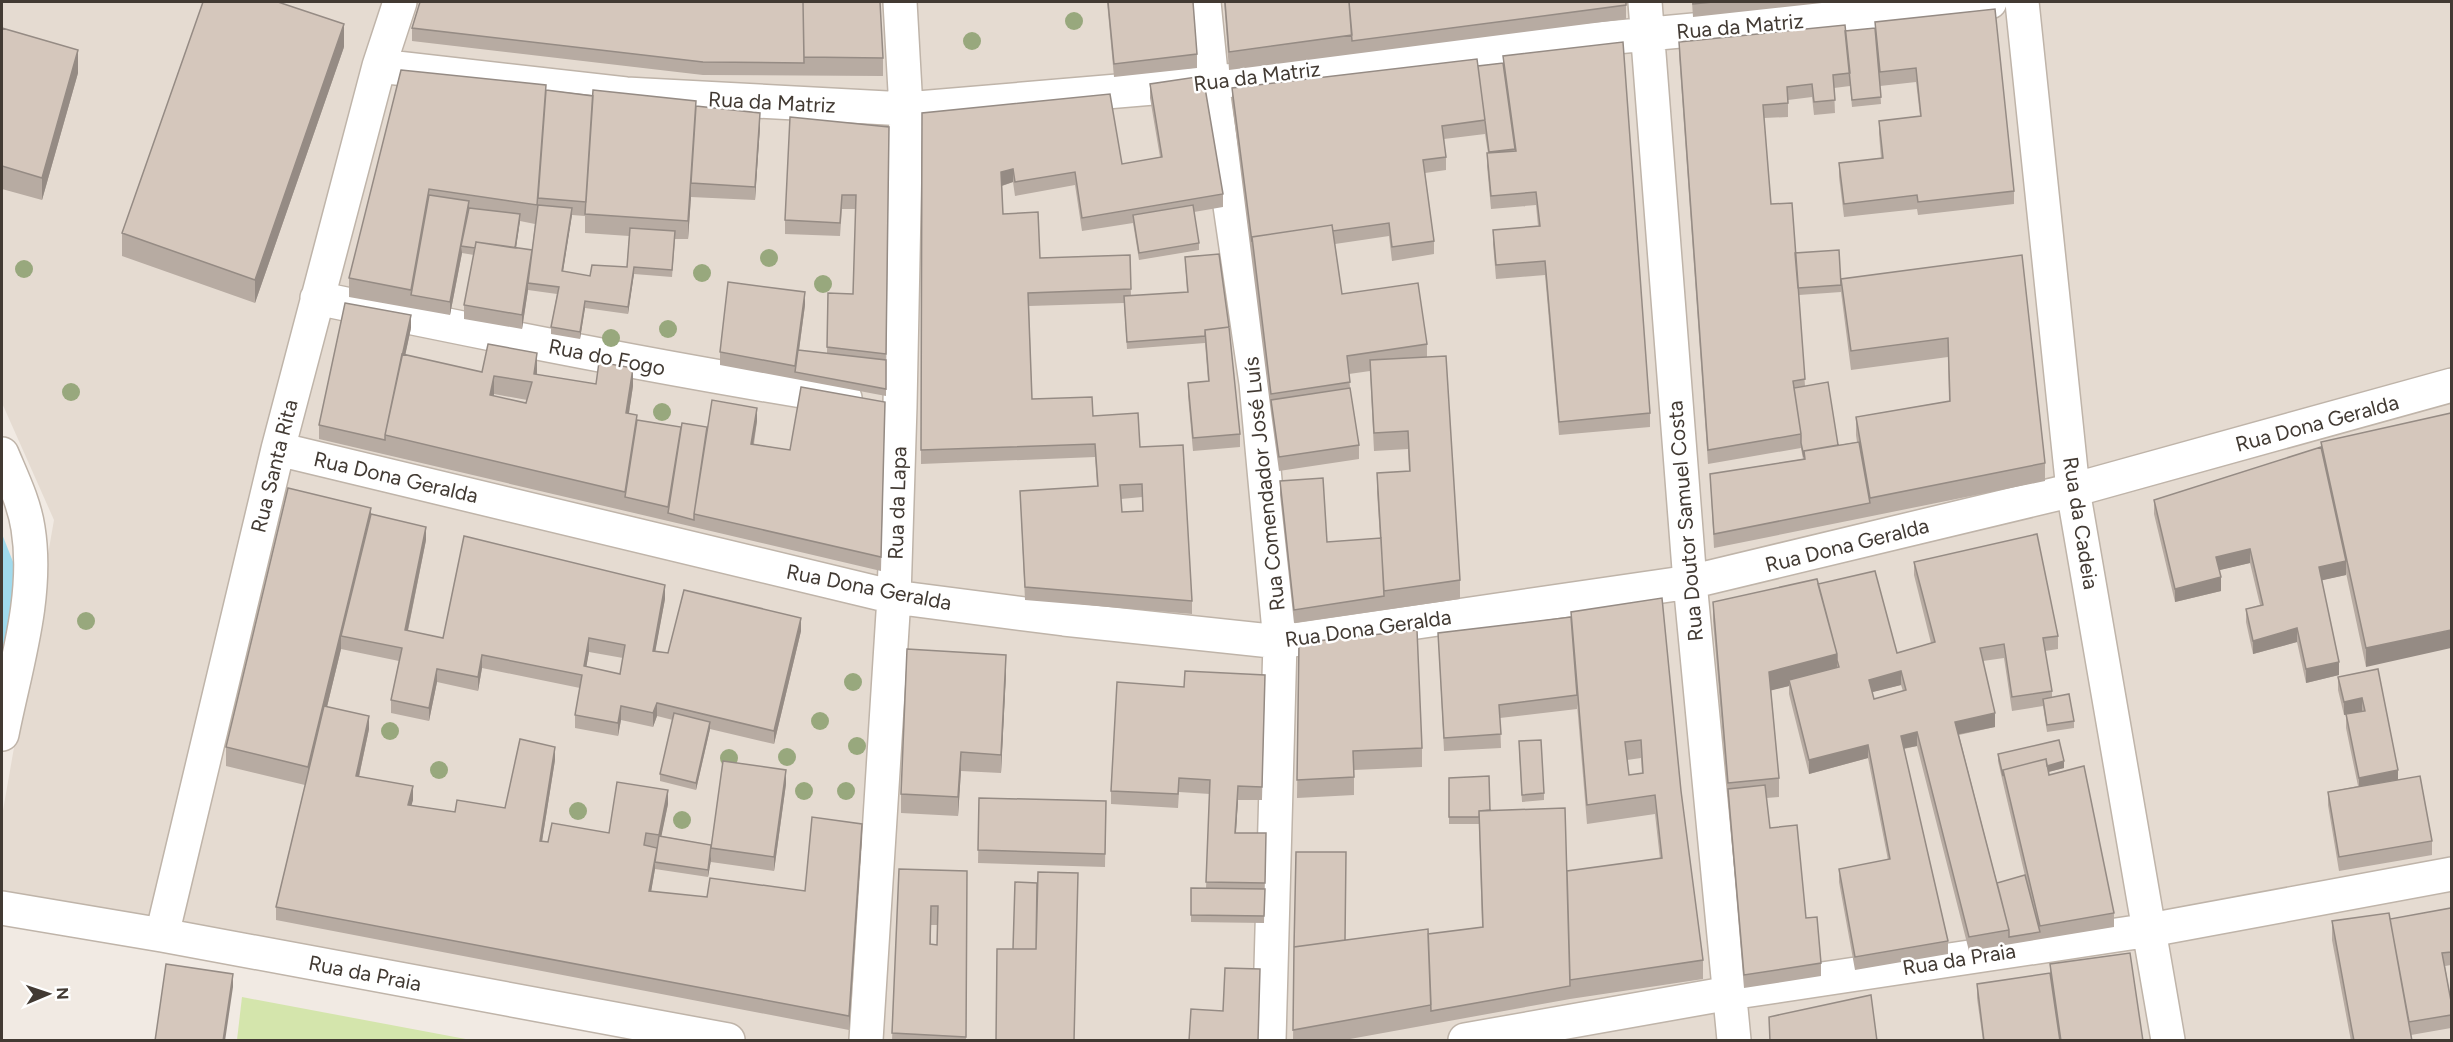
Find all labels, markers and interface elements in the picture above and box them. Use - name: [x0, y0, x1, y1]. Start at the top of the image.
- street label: Rua da Matriz: [1675, 8, 1805, 44]
- street label: Rua da Matriz: [1192, 56, 1322, 96]
- street label: Rua da Matriz: [708, 86, 836, 118]
- street label: Rua do Fogo: [546, 333, 668, 381]
- street label: Rua Comendador José Luís: [1238, 356, 1290, 612]
- street label: Rua Dona Geralda: [2233, 389, 2401, 457]
- street label: Rua Santa Rita: [245, 397, 303, 535]
- street label: Rua Doutor Samuel Costa: [1662, 400, 1708, 642]
- street label: Rua Dona Geralda: [311, 446, 481, 508]
- street label: Rua da Lapa: [883, 446, 911, 560]
- street label: Rua da Cadeia: [2058, 455, 2104, 591]
- street label: Rua Dona Geralda: [1763, 513, 1931, 577]
- street label: Rua Dona Geralda: [784, 559, 954, 615]
- street label: Rua Dona Geralda: [1283, 604, 1453, 652]
- street label: Rua da Praia: [1901, 938, 2017, 980]
- street label: Rua da Praia: [306, 950, 424, 996]
- north arrow: [18, 964, 78, 1024]
- text: N: [53, 987, 72, 1000]

